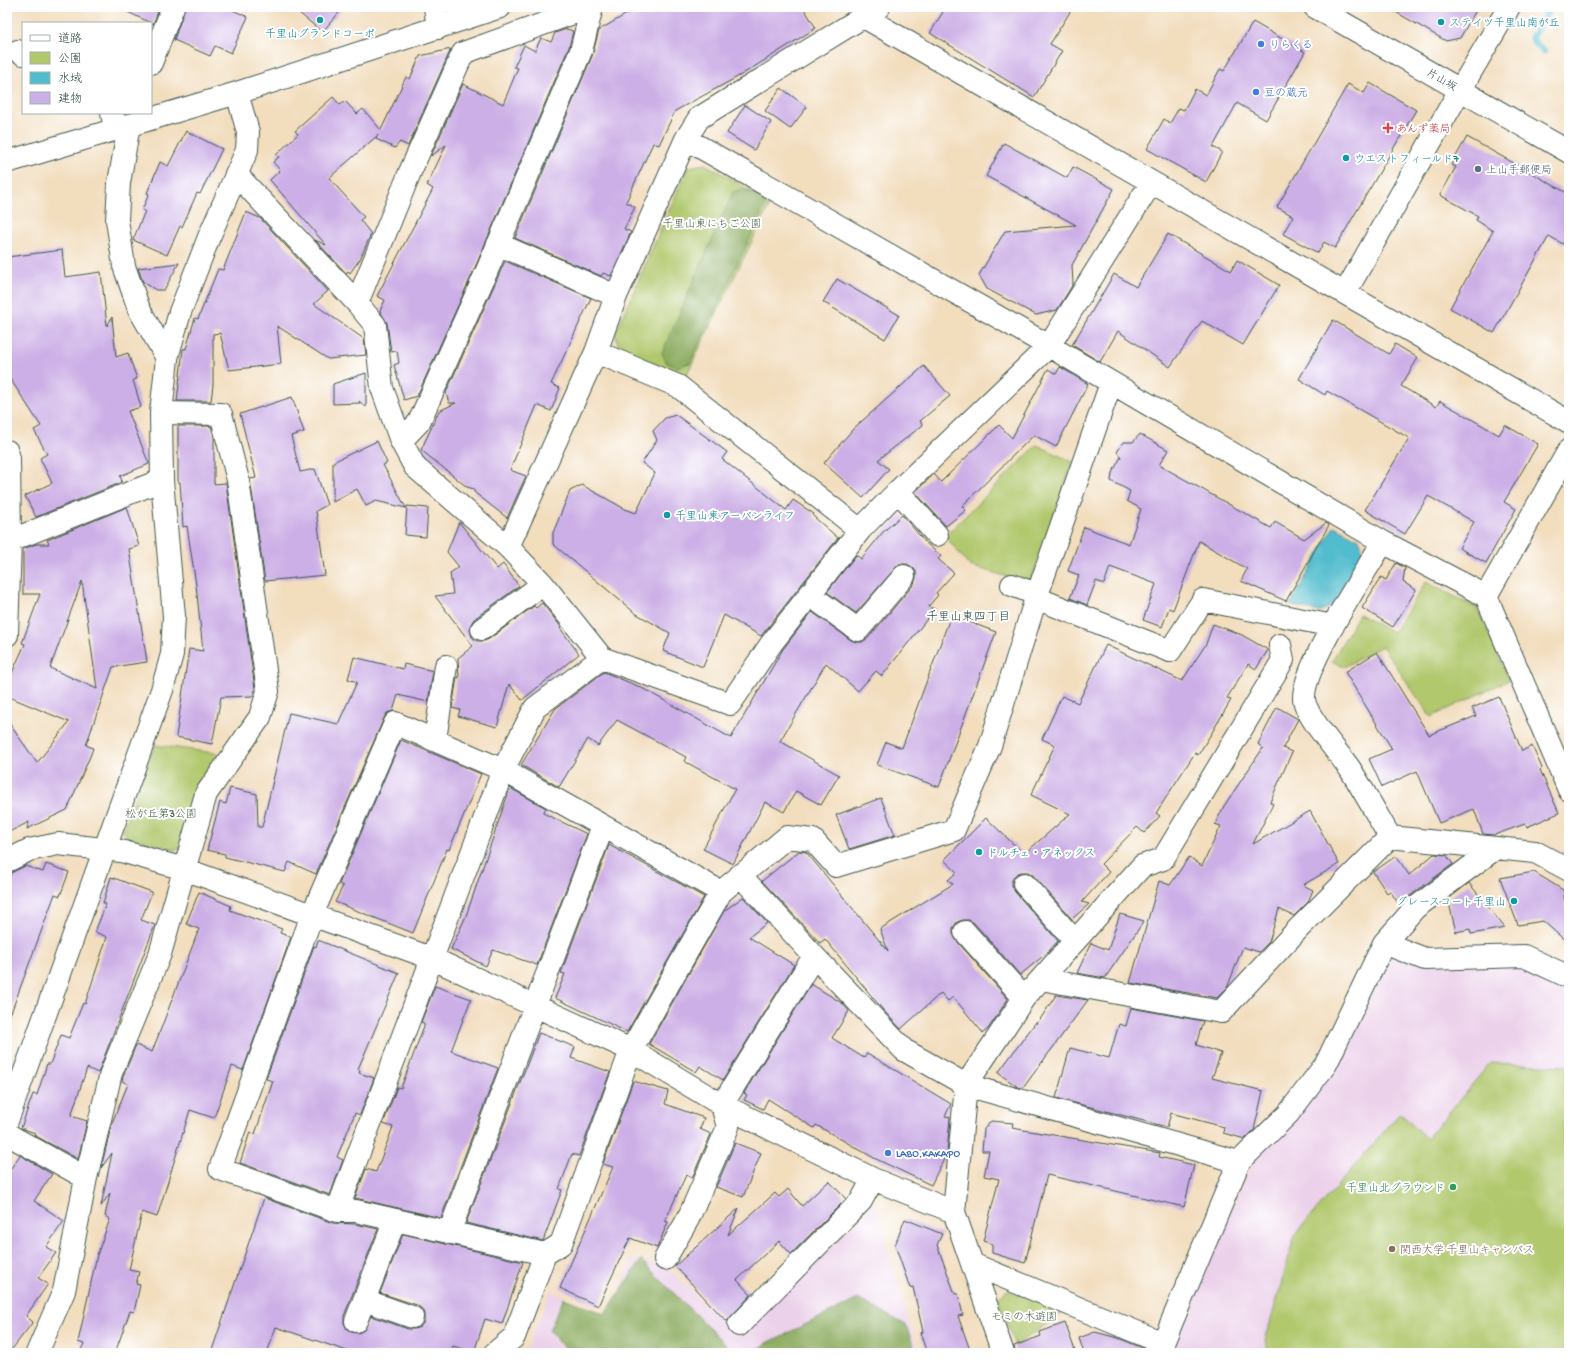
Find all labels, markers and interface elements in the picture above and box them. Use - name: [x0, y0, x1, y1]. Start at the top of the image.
- marker: 千里山グランドコーポ: [315, 15, 325, 25]
- marker: ステイツ千里山南が丘: [1436, 17, 1446, 27]
- place label: ステイツ千里山南が丘: [1449, 17, 1560, 30]
- legend: [22, 22, 152, 114]
- place label: 千里山グランドコーポ: [265, 28, 375, 41]
- text: 道路: [58, 32, 82, 47]
- marker: りらくる: [1256, 39, 1266, 49]
- place label: りらくる: [1269, 40, 1313, 52]
- text: 公園: [58, 52, 82, 67]
- street label: 片山坂: [1424, 66, 1459, 94]
- text: 水域: [58, 72, 82, 87]
- marker: 豆の蔵元: [1251, 87, 1261, 97]
- place label: 豆の蔵元: [1264, 87, 1308, 100]
- text: 建物: [58, 92, 82, 107]
- marker: あんず薬局: [1383, 123, 1393, 133]
- place label: あんず薬局: [1396, 123, 1451, 136]
- marker: ウエストフィールド7: [1341, 153, 1351, 163]
- place label: ウエストフィールド7: [1354, 154, 1459, 166]
- marker: 上山手郵便局: [1473, 164, 1483, 174]
- place label: 上山手郵便局: [1486, 164, 1552, 177]
- park label: 千里山東にちご公園: [663, 218, 762, 231]
- marker: 千里山東アーバンライフ: [662, 510, 672, 520]
- place label: 千里山東アーバンライフ: [675, 510, 795, 523]
- district label: 千里山東四丁目: [926, 610, 1010, 625]
- park label: 松が丘第3公園: [125, 808, 197, 821]
- marker: ドルチェ・アネックス: [974, 847, 984, 857]
- place label: ドルチェ・アネックス: [987, 848, 1095, 860]
- place label: グレースコート千里山: [1396, 896, 1506, 909]
- marker: グレースコート千里山: [1509, 896, 1519, 906]
- marker: LABO.KAKAPO: [883, 1148, 893, 1158]
- place label: LABO.KAKAPO: [896, 1149, 960, 1161]
- place label: 千里山北グラウンド: [1346, 1182, 1445, 1195]
- marker: 千里山北グラウンド: [1448, 1182, 1458, 1192]
- marker: 関西大学 千里山キャンパス: [1387, 1244, 1397, 1254]
- place label: 関西大学 千里山キャンパス: [1400, 1244, 1534, 1257]
- park label: モミの木遊園: [991, 1311, 1057, 1324]

